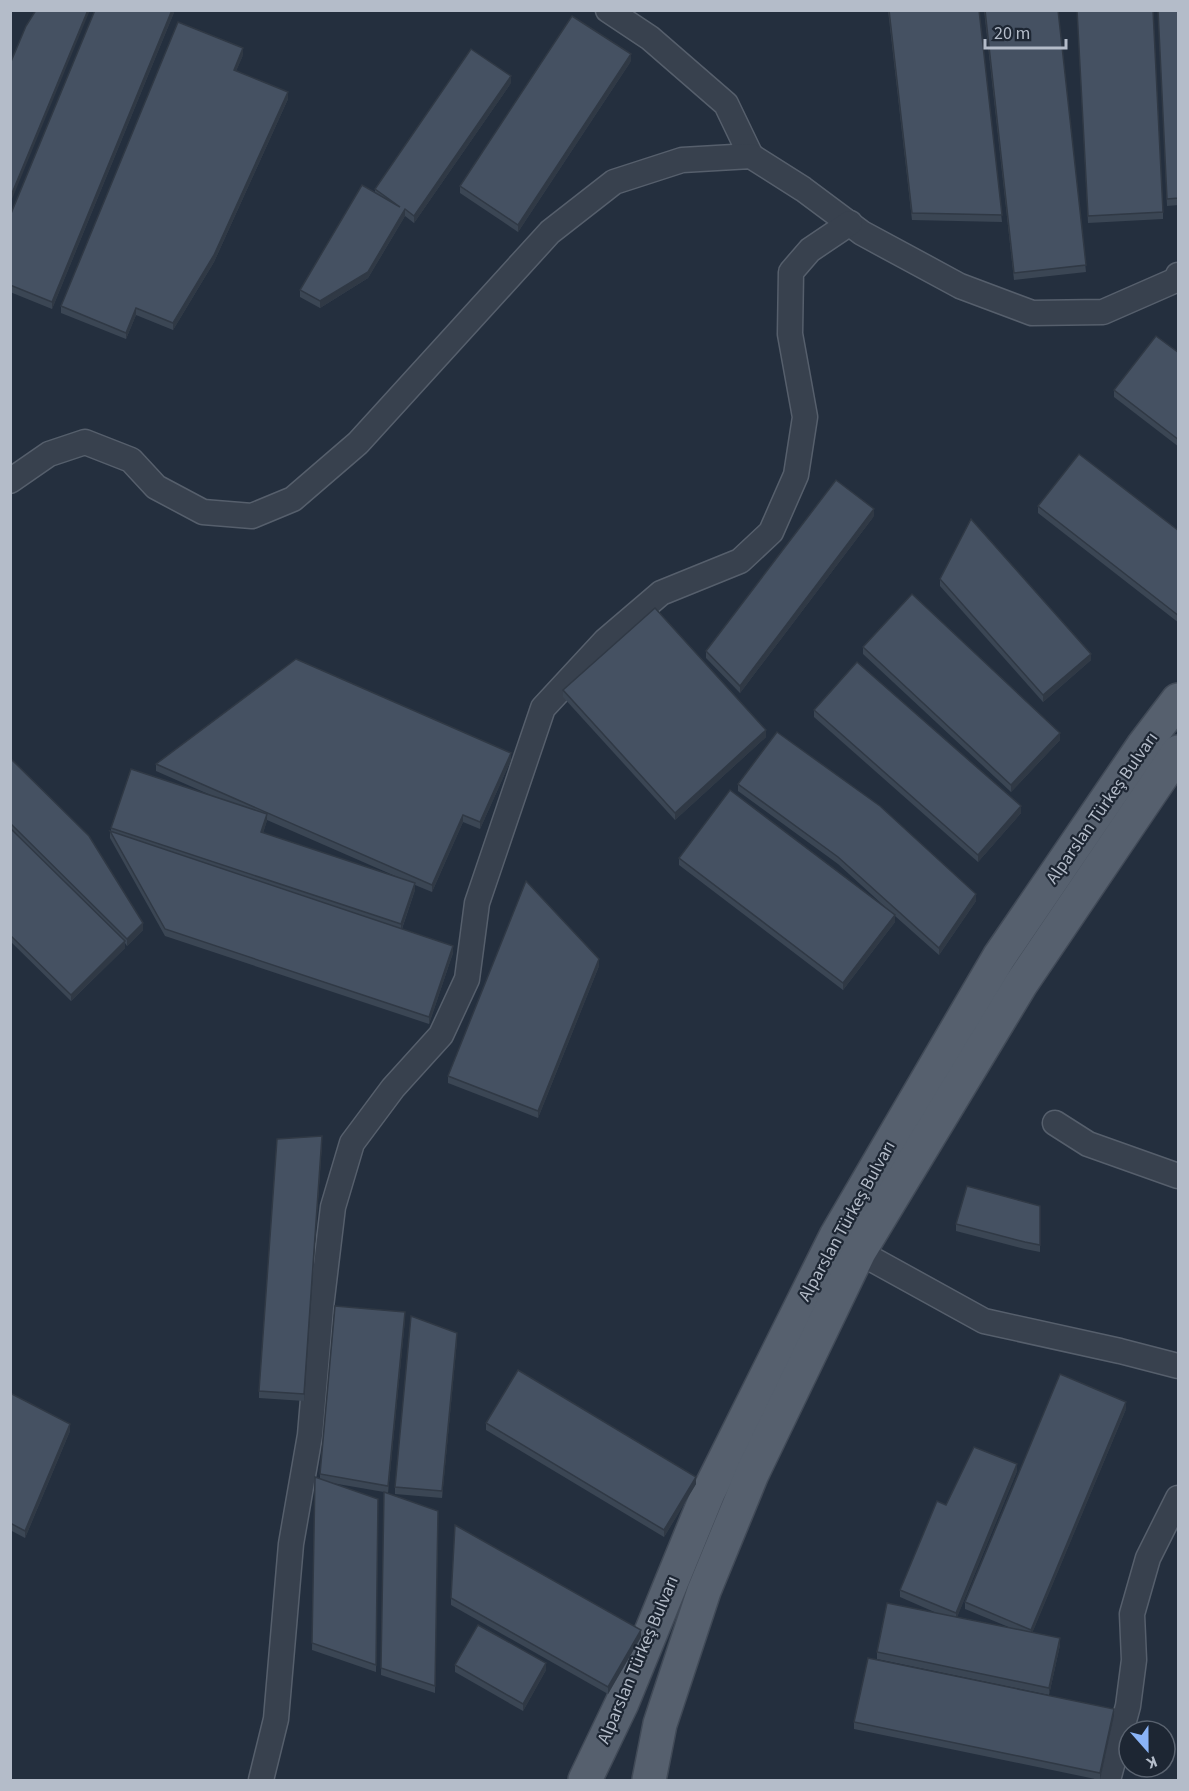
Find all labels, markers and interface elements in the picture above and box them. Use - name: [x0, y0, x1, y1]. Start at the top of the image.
- scale bar: [985, 12, 1066, 50]
- text: 20 m: [994, 21, 1030, 46]
- street label: Alparslan Türkeş Bulvarı: [1040, 727, 1164, 889]
- street label: Alparslan Türkeş Bulvarı: [792, 1136, 902, 1306]
- street label: Alparslan Türkeş Bulvarı: [591, 1572, 685, 1748]
- north arrow: [1117, 1719, 1177, 1779]
- text: K: [1143, 1750, 1161, 1774]

